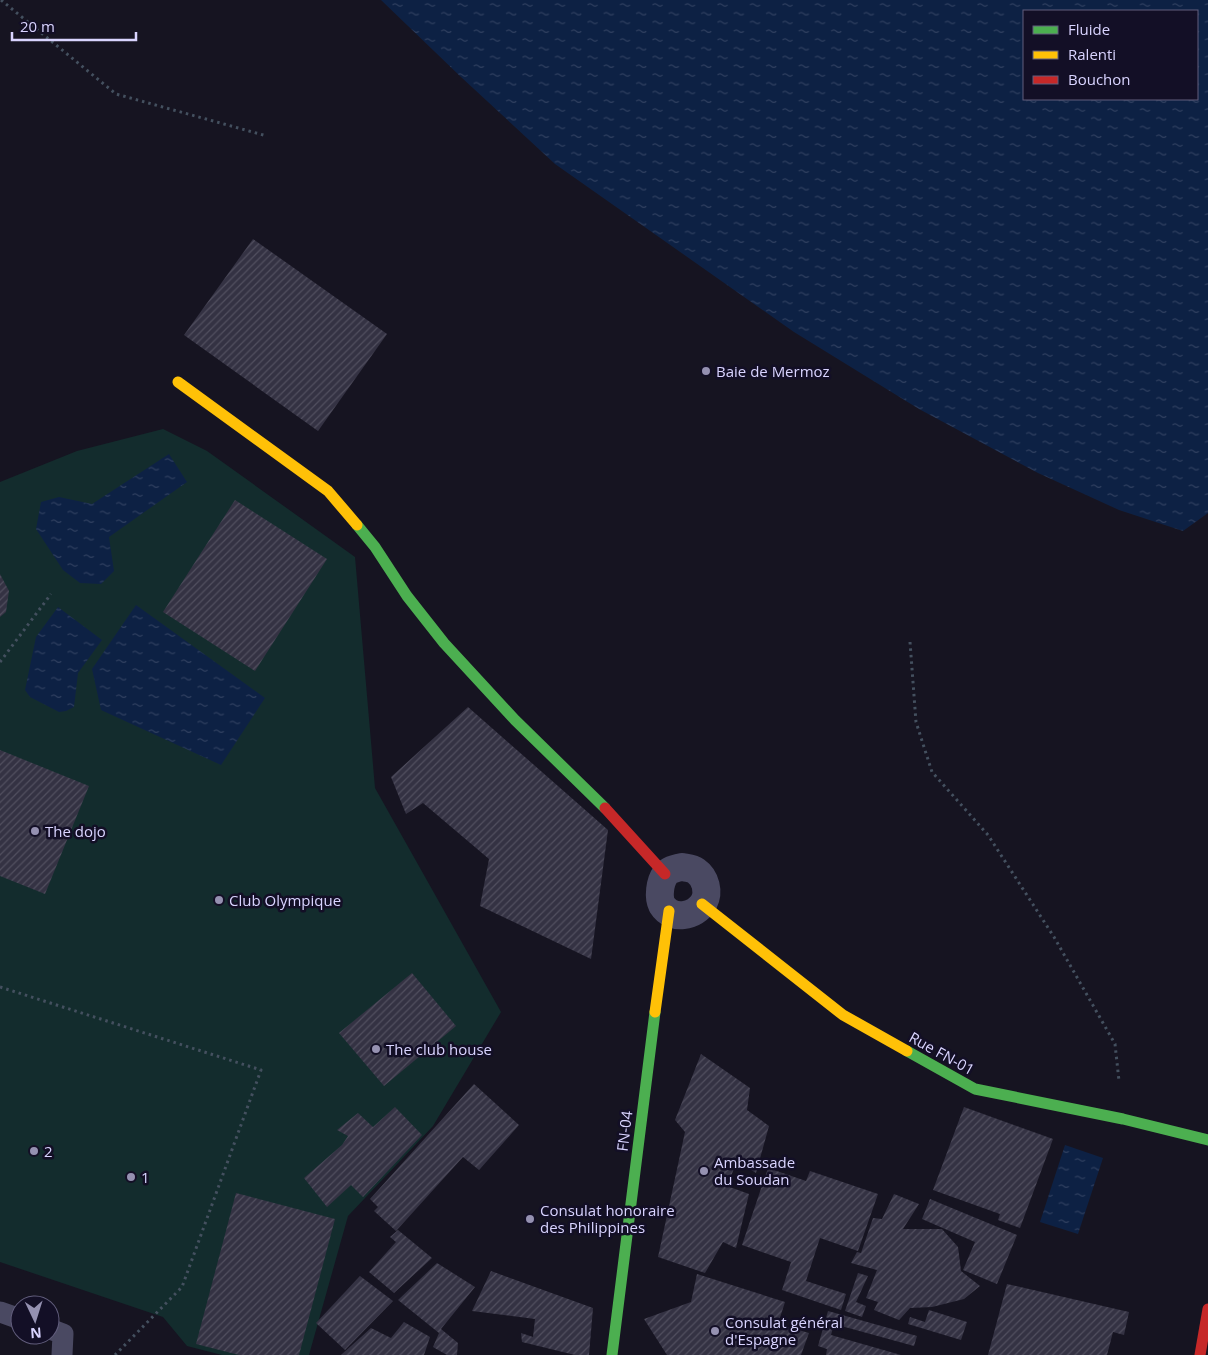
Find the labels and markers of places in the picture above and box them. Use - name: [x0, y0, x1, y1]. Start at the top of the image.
- place label: Baie de Mermoz: [716, 361, 830, 381]
- marker: Baie de Mermoz: [700, 365, 712, 377]
- place label: The dojo: [45, 821, 106, 841]
- marker: The dojo: [29, 825, 41, 837]
- place label: Club Olympique: [229, 890, 341, 910]
- marker: Club Olympique: [213, 894, 225, 906]
- place label: The club house: [386, 1039, 492, 1059]
- marker: The club house: [370, 1043, 382, 1055]
- place label: 2: [44, 1141, 53, 1161]
- marker: 2: [28, 1145, 40, 1157]
- place label: Ambassade du Soudan: [714, 1152, 795, 1189]
- marker: Ambassade du Soudan: [698, 1165, 710, 1177]
- place label: 1: [141, 1167, 150, 1187]
- marker: 1: [125, 1171, 137, 1183]
- place label: Consulat honoraire des Philippines: [540, 1200, 675, 1237]
- marker: Consulat honoraire des Philippines: [524, 1213, 536, 1225]
- place label: Consulat général d'Espagne: [725, 1312, 843, 1349]
- marker: Consulat général d'Espagne: [709, 1325, 721, 1337]

